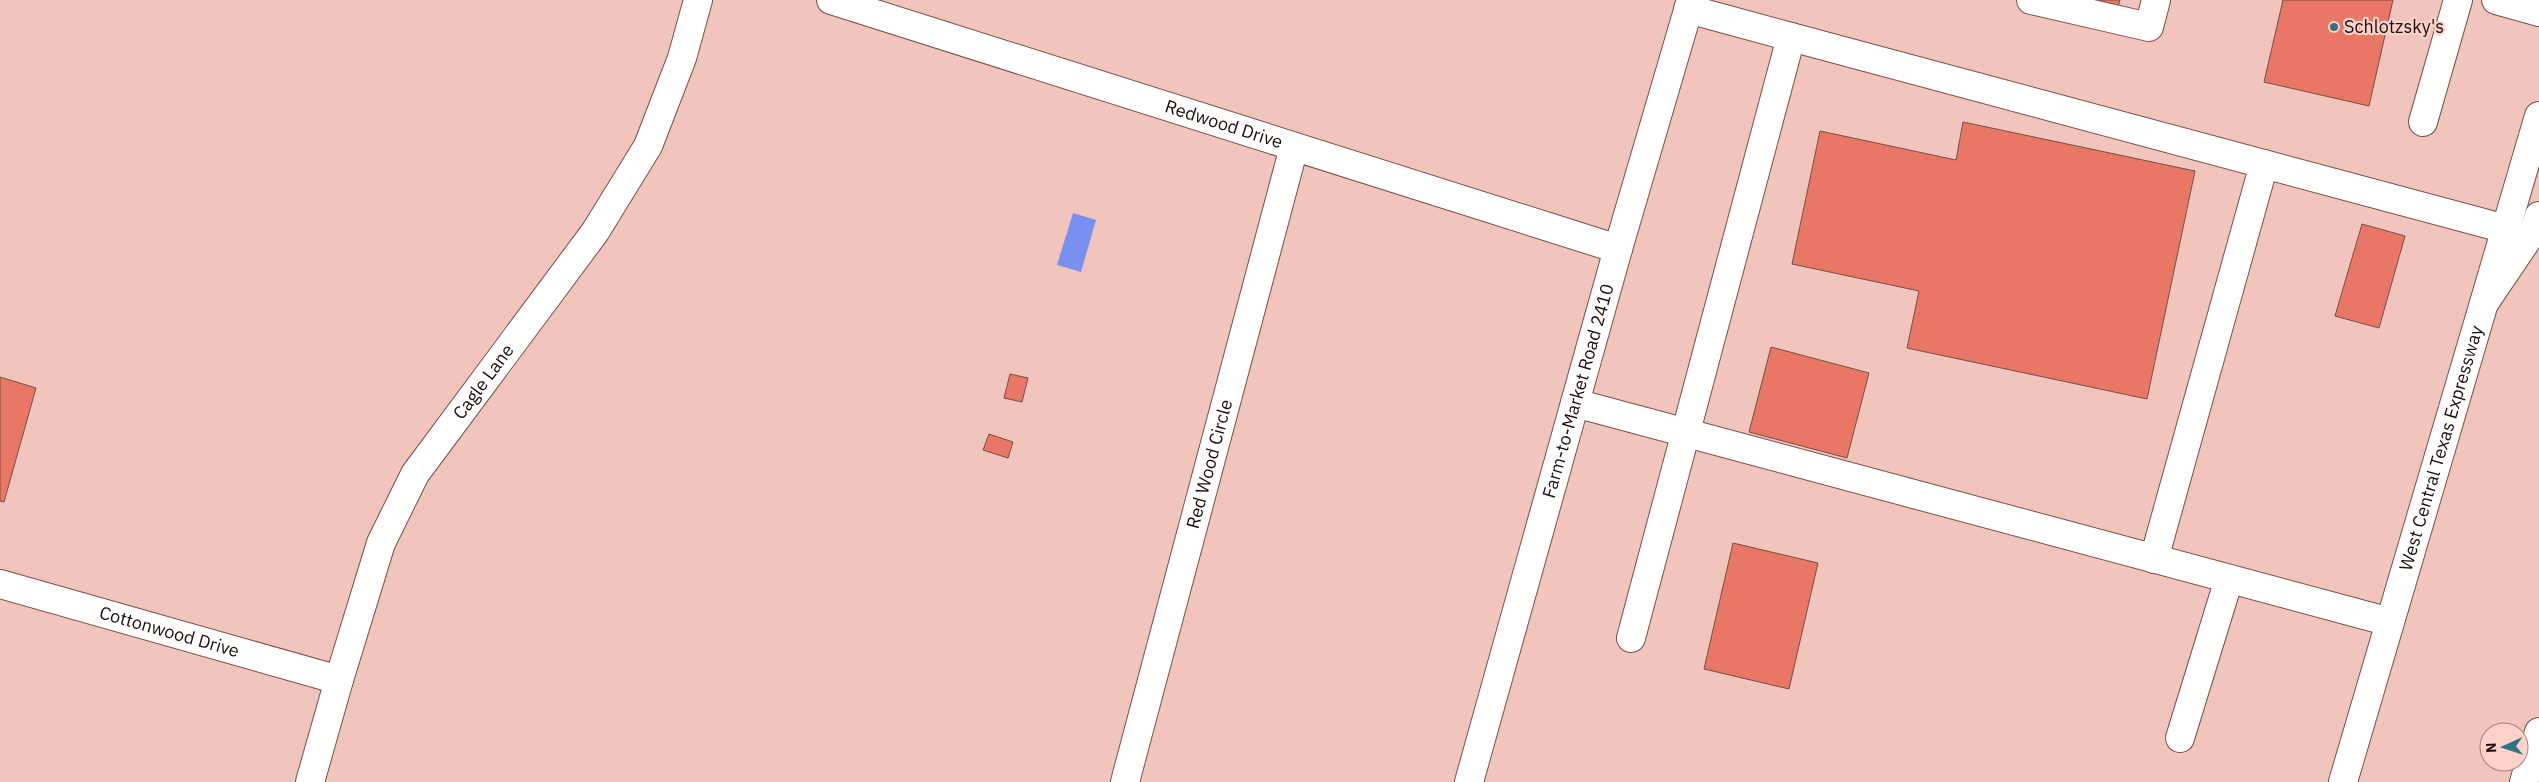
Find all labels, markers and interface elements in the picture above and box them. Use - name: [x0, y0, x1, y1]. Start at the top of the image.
- place label: Schlotzsky's: [2344, 15, 2444, 38]
- marker: Schlotzsky's: [2328, 21, 2340, 33]
- street label: Redwood Drive: [1162, 94, 1286, 153]
- street label: Farm-to-Market Road 2410: [1537, 281, 1619, 501]
- street label: West Central Texas Expressway: [2394, 323, 2488, 573]
- street label: Cagle Lane: [448, 339, 519, 424]
- street label: Red Wood Circle: [1181, 397, 1237, 531]
- street label: Cottonwood Drive: [97, 601, 242, 662]
- north arrow: [2479, 722, 2529, 772]
- text: N: [2482, 742, 2500, 753]

